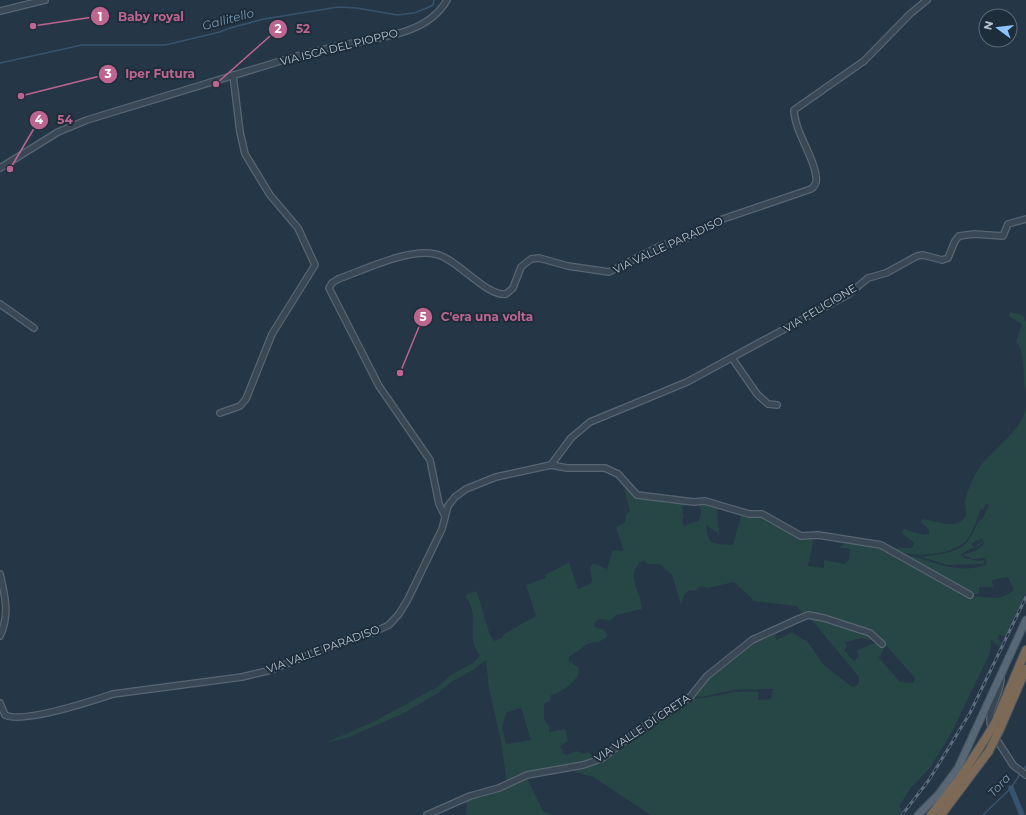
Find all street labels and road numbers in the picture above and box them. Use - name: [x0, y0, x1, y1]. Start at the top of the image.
- street label: VIA ISCA DEL PIOPPO: [279, 26, 399, 68]
- street label: VIA VALLE PARADISO: [611, 213, 725, 277]
- street label: VIA FELICIONE: [781, 281, 859, 335]
- street label: VIA VALLE PARADISO: [264, 622, 382, 676]
- street label: VIA VALLE DI CRETA: [592, 691, 693, 765]

